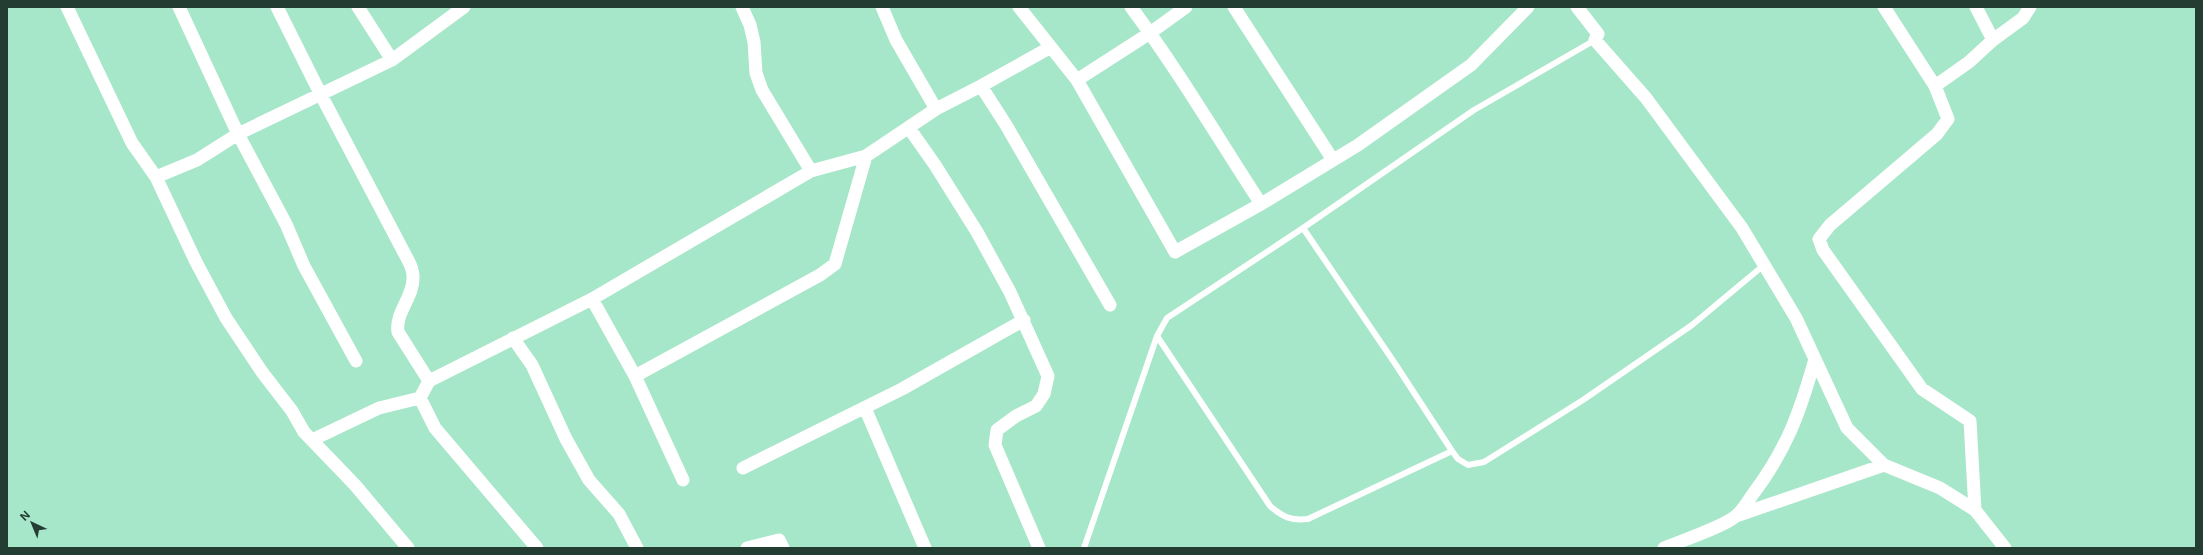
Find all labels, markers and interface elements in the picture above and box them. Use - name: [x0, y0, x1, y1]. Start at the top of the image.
- north arrow: [12, 503, 52, 543]
- text: N: [17, 508, 33, 524]

